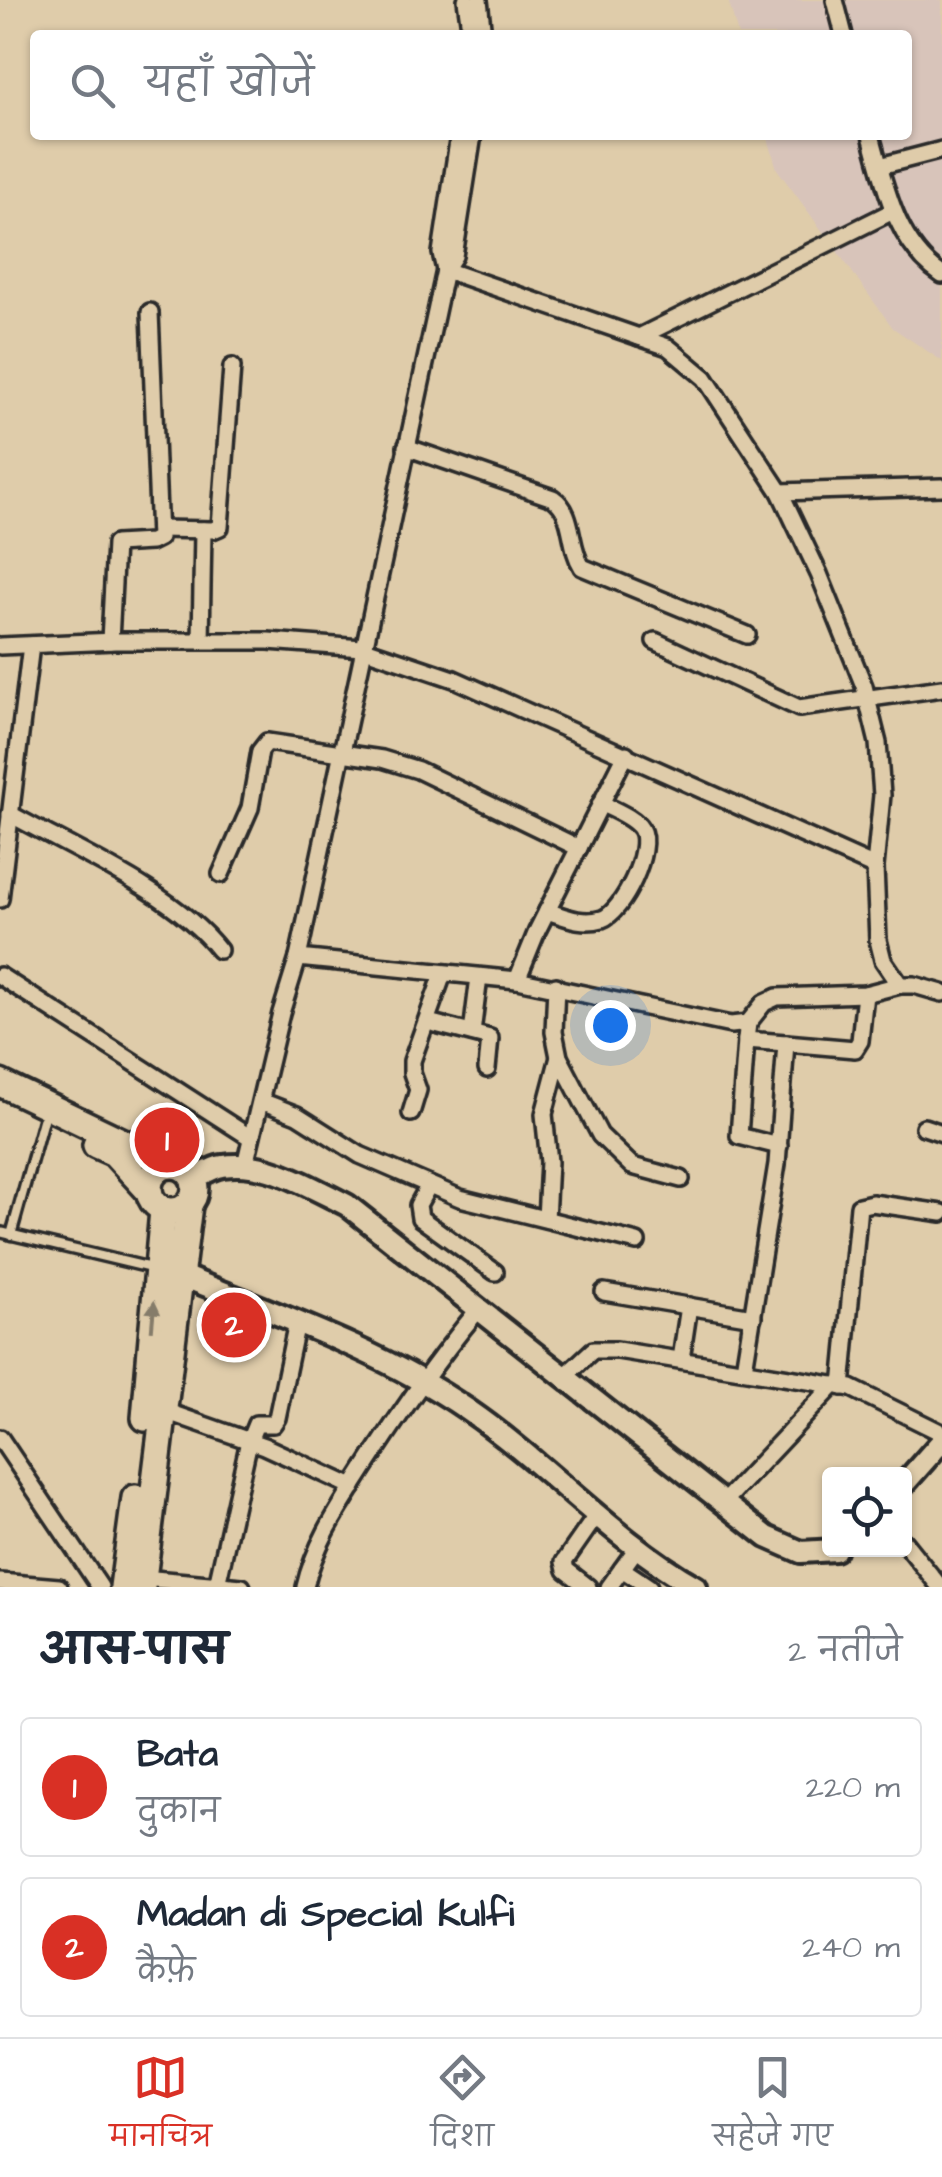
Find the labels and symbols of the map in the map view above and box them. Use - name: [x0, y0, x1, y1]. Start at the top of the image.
- your location: [585, 1000, 636, 1051]
- pin: 1: [134, 1102, 200, 1178]
- pin: 2: [202, 1288, 266, 1362]
- one-way arrow: [146, 1300, 162, 1332]

